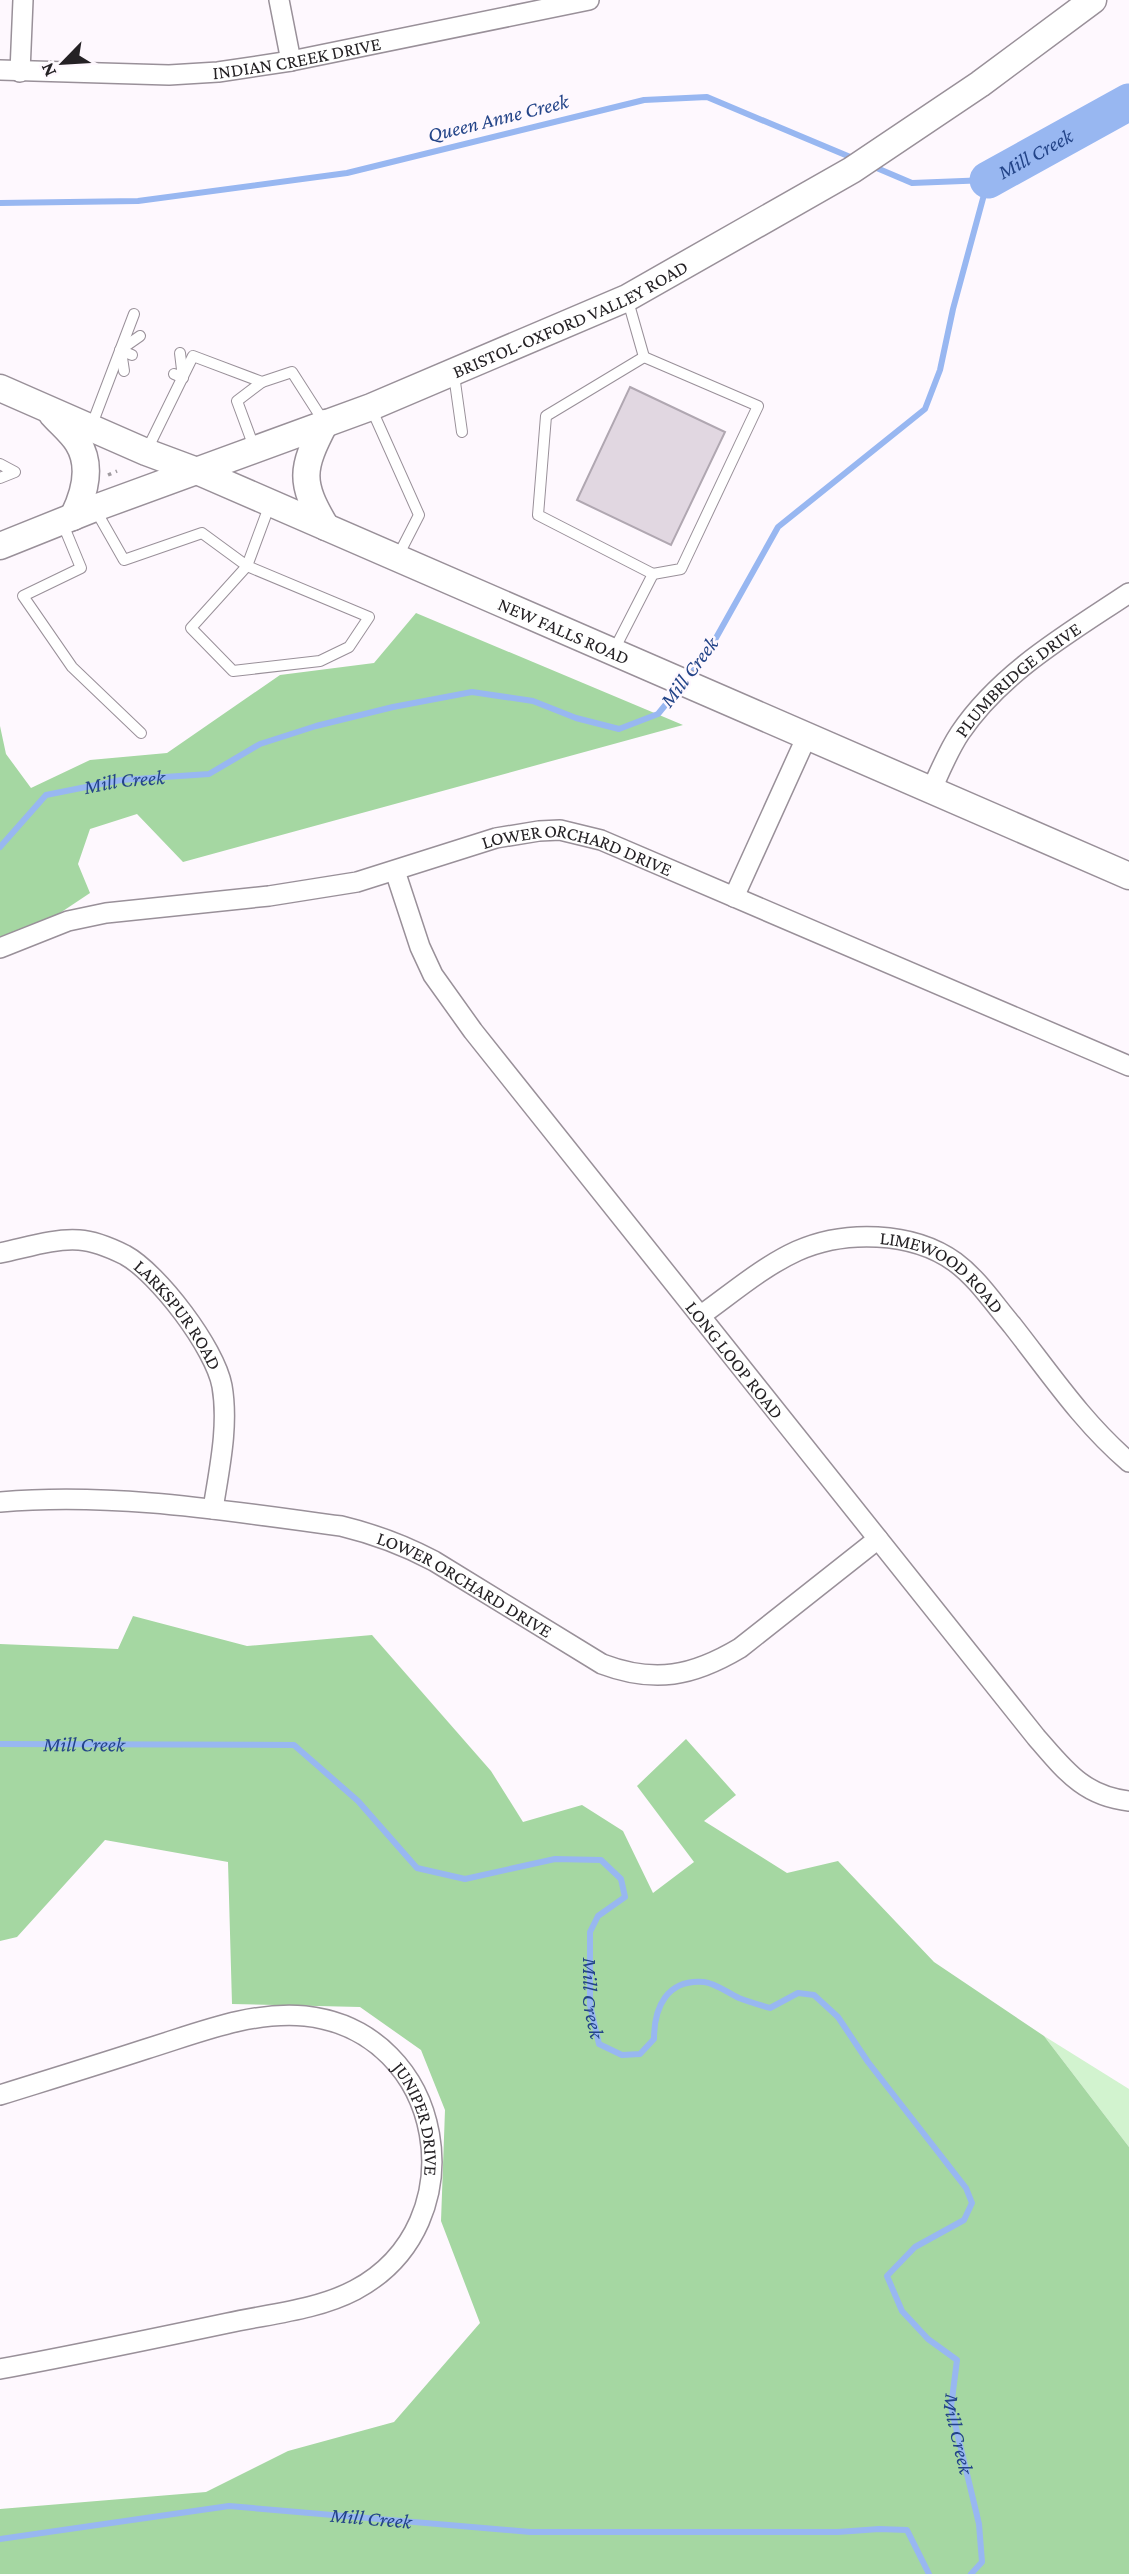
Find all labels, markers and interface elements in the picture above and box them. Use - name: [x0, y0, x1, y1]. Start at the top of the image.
- north arrow: [28, 28, 98, 98]
- street label: INDIAN CREEK DRIVE: [212, 32, 383, 83]
- text: N: [36, 60, 60, 80]
- water label: Queen Anne Creek: [425, 89, 572, 147]
- water label: Mill Creek: [993, 123, 1078, 185]
- street label: BRISTOL-OXFORD VALLEY ROAD: [449, 255, 691, 382]
- street label: NEW FALLS ROAD: [495, 593, 633, 668]
- street label: PLUMBRIDGE DRIVE: [950, 618, 1084, 741]
- water label: Mill Creek: [654, 631, 724, 713]
- water label: Mill Creek: [81, 765, 167, 799]
- street label: LOWER ORCHARD DRIVE: [479, 819, 675, 880]
- street label: LIMEWOOD ROAD: [879, 1227, 1008, 1317]
- street label: LARKSPUR ROAD: [130, 1255, 226, 1373]
- street label: LONG LOOP ROAD: [682, 1297, 788, 1423]
- street label: LOWER ORCHARD DRIVE: [374, 1527, 556, 1641]
- water label: Mill Creek: [42, 1732, 126, 1756]
- water label: Mill Creek: [578, 1956, 610, 2042]
- street label: JUNIPER DRIVE: [388, 2056, 442, 2177]
- water label: Mill Creek: [938, 2391, 979, 2477]
- water label: Mill Creek: [328, 2503, 414, 2534]

